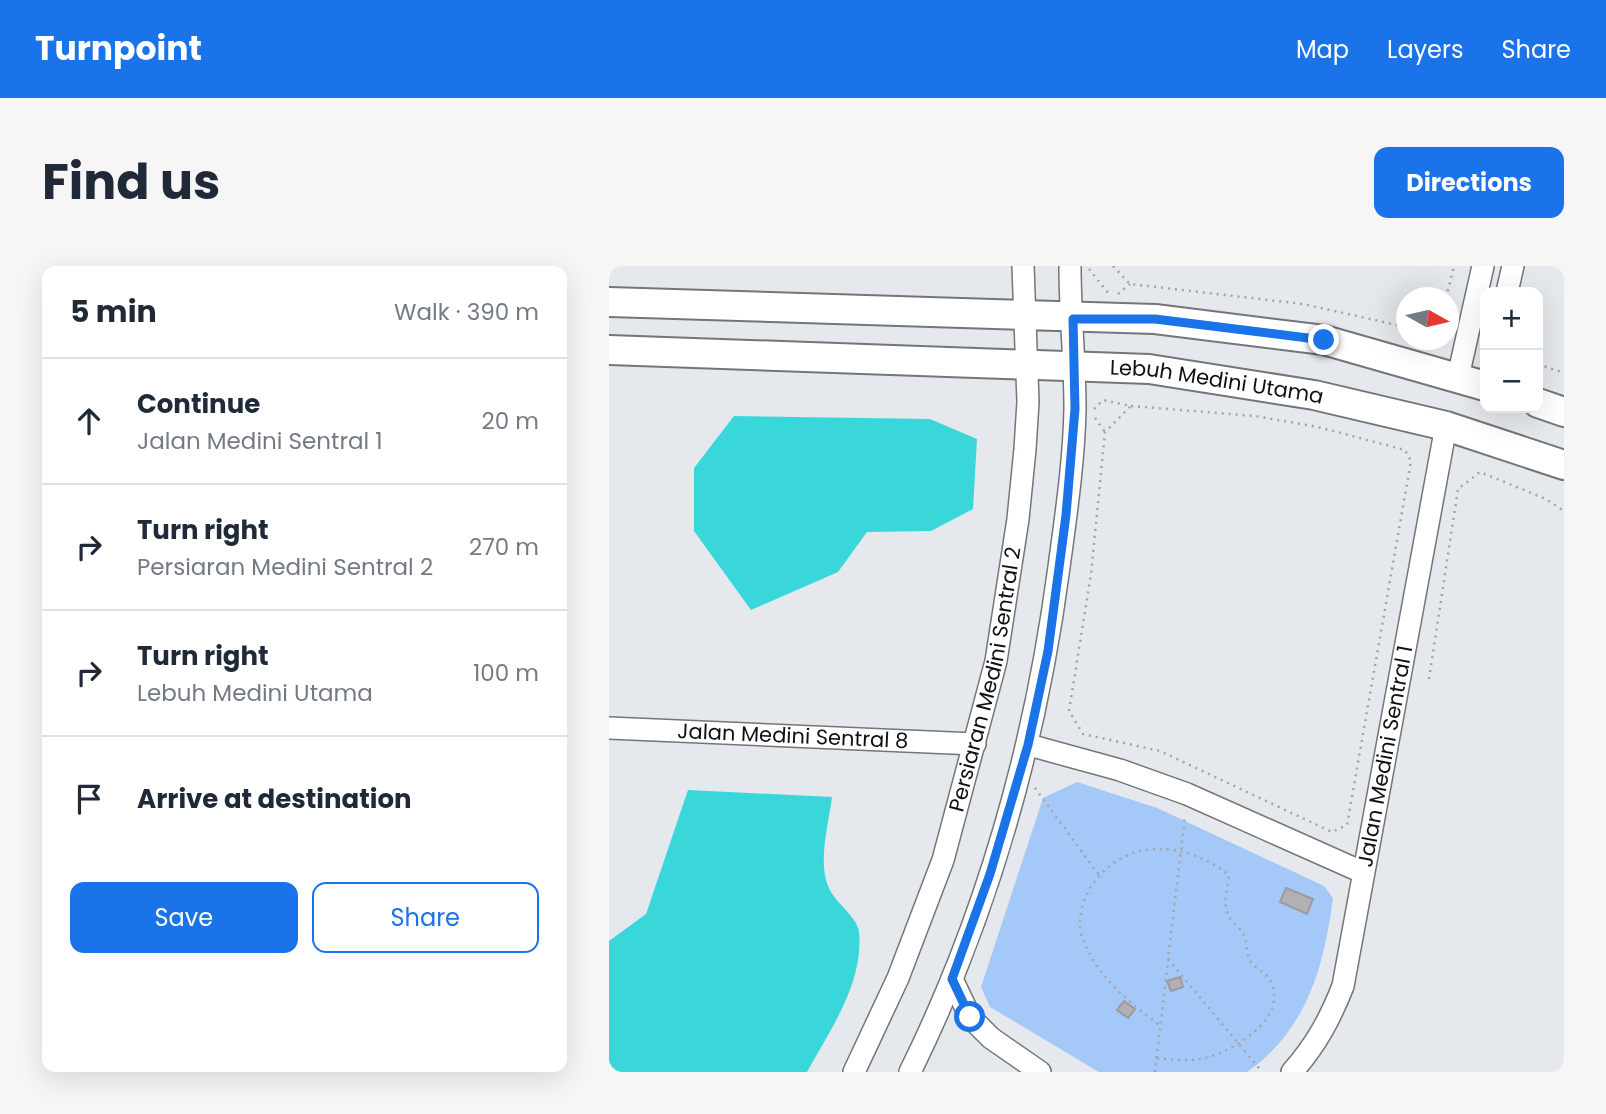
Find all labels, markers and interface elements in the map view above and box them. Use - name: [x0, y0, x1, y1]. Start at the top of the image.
- text: Turnpoint: [35, 25, 202, 72]
- text: Map: [1296, 33, 1349, 66]
- text: Layers: [1387, 33, 1463, 66]
- text: Share: [1501, 33, 1571, 66]
- button: Directions: [1374, 147, 1564, 218]
- text: Find us: [42, 148, 220, 216]
- north arrow: [1396, 287, 1459, 350]
- map controls: [1480, 287, 1543, 413]
- button: +: [1480, 287, 1543, 350]
- text: 5 min: [70, 290, 157, 333]
- text: Walk · 390 m: [394, 296, 539, 328]
- route end: [1308, 324, 1339, 355]
- button: −: [1480, 350, 1543, 413]
- street label: Lebuh Medini Utama: [1109, 353, 1327, 411]
- text: Continue: [137, 386, 260, 422]
- icon: ahead: [70, 402, 108, 440]
- text: 20 m: [481, 405, 539, 437]
- text: Jalan Medini Sentral 1: [137, 425, 383, 457]
- text: Turn right: [137, 512, 269, 548]
- icon: right: [70, 528, 108, 566]
- text: 270 m: [469, 531, 539, 563]
- street label: Persiaran Medini Sentral 2: [942, 545, 1027, 815]
- text: Persiaran Medini Sentral 2: [137, 551, 433, 583]
- text: Turn right: [137, 638, 269, 674]
- street label: Jalan Medini Sentral 1: [1350, 643, 1419, 869]
- icon: right: [70, 654, 108, 692]
- text: 100 m: [473, 657, 539, 689]
- text: Lebuh Medini Utama: [137, 677, 373, 709]
- street label: Jalan Medini Sentral 8: [677, 716, 909, 755]
- icon: arrive: [70, 780, 108, 818]
- text: Arrive at destination: [137, 781, 412, 817]
- button: Save: [70, 882, 298, 953]
- button: Share: [312, 882, 539, 953]
- route start: [954, 1001, 985, 1032]

